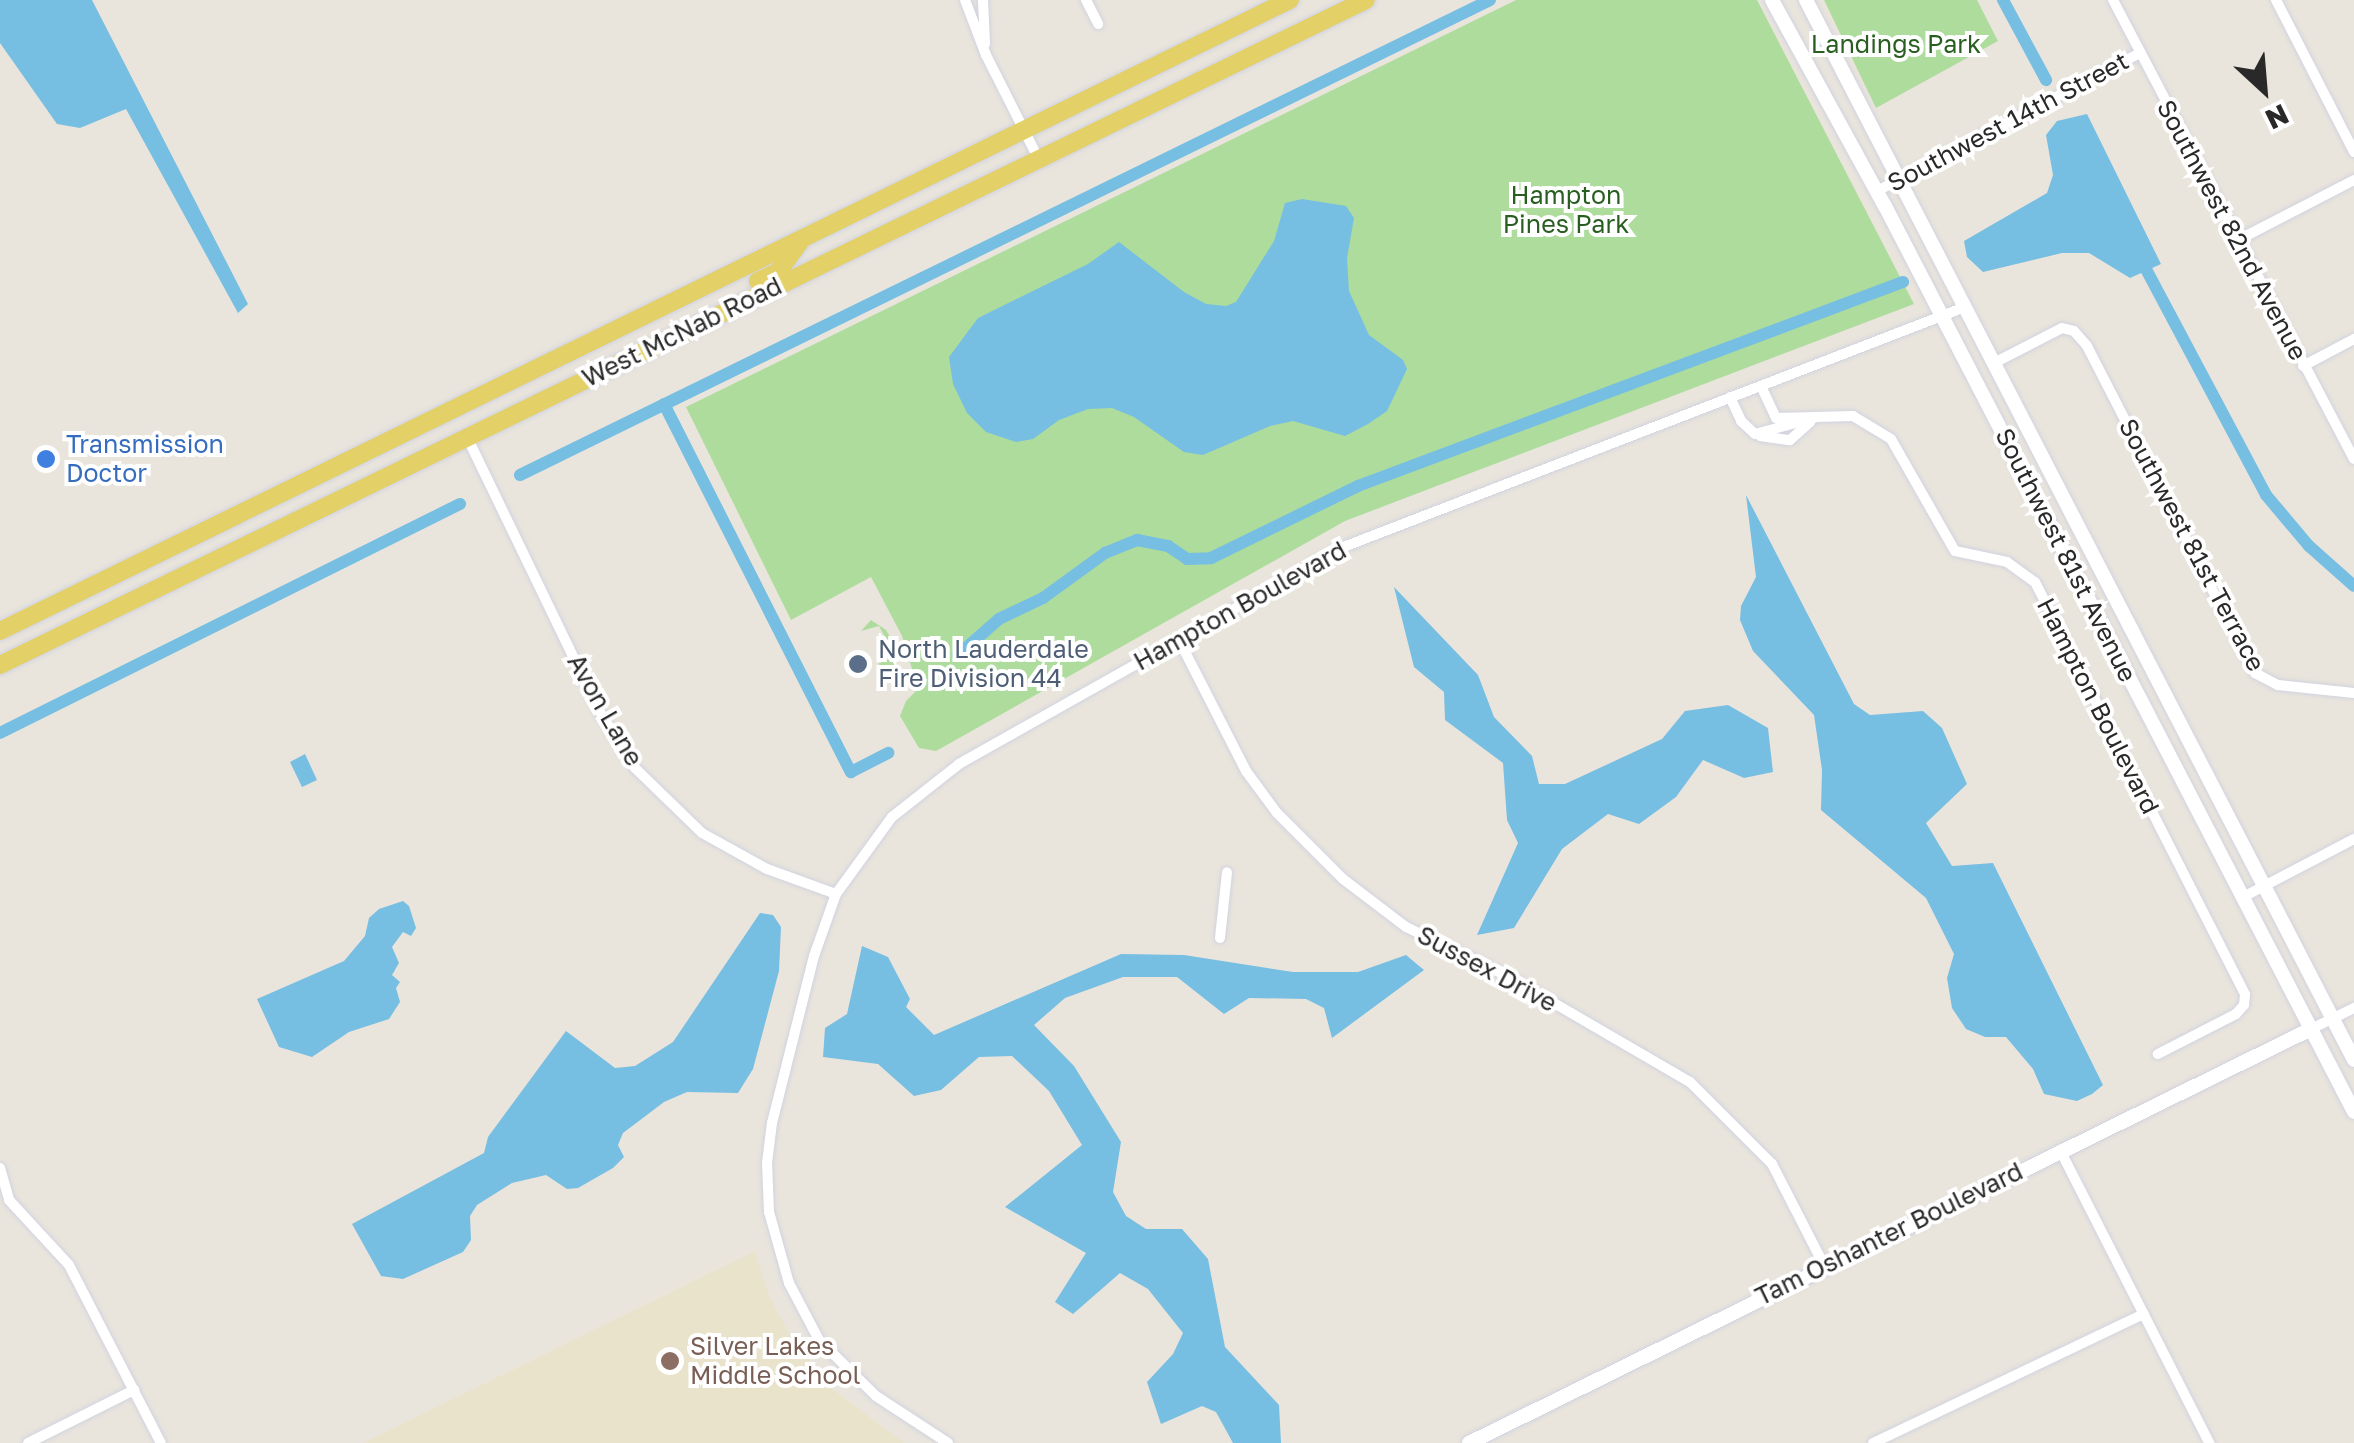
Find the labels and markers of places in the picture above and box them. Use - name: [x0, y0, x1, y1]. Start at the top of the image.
- place label: Transmission Doctor: [66, 430, 224, 489]
- marker: Transmission Doctor: [35, 448, 57, 470]
- place label: North Lauderdale Fire Division 44: [878, 635, 1089, 694]
- marker: North Lauderdale Fire Division 44: [847, 653, 869, 675]
- place label: Silver Lakes Middle School: [690, 1332, 860, 1391]
- marker: Silver Lakes Middle School: [659, 1350, 681, 1372]

